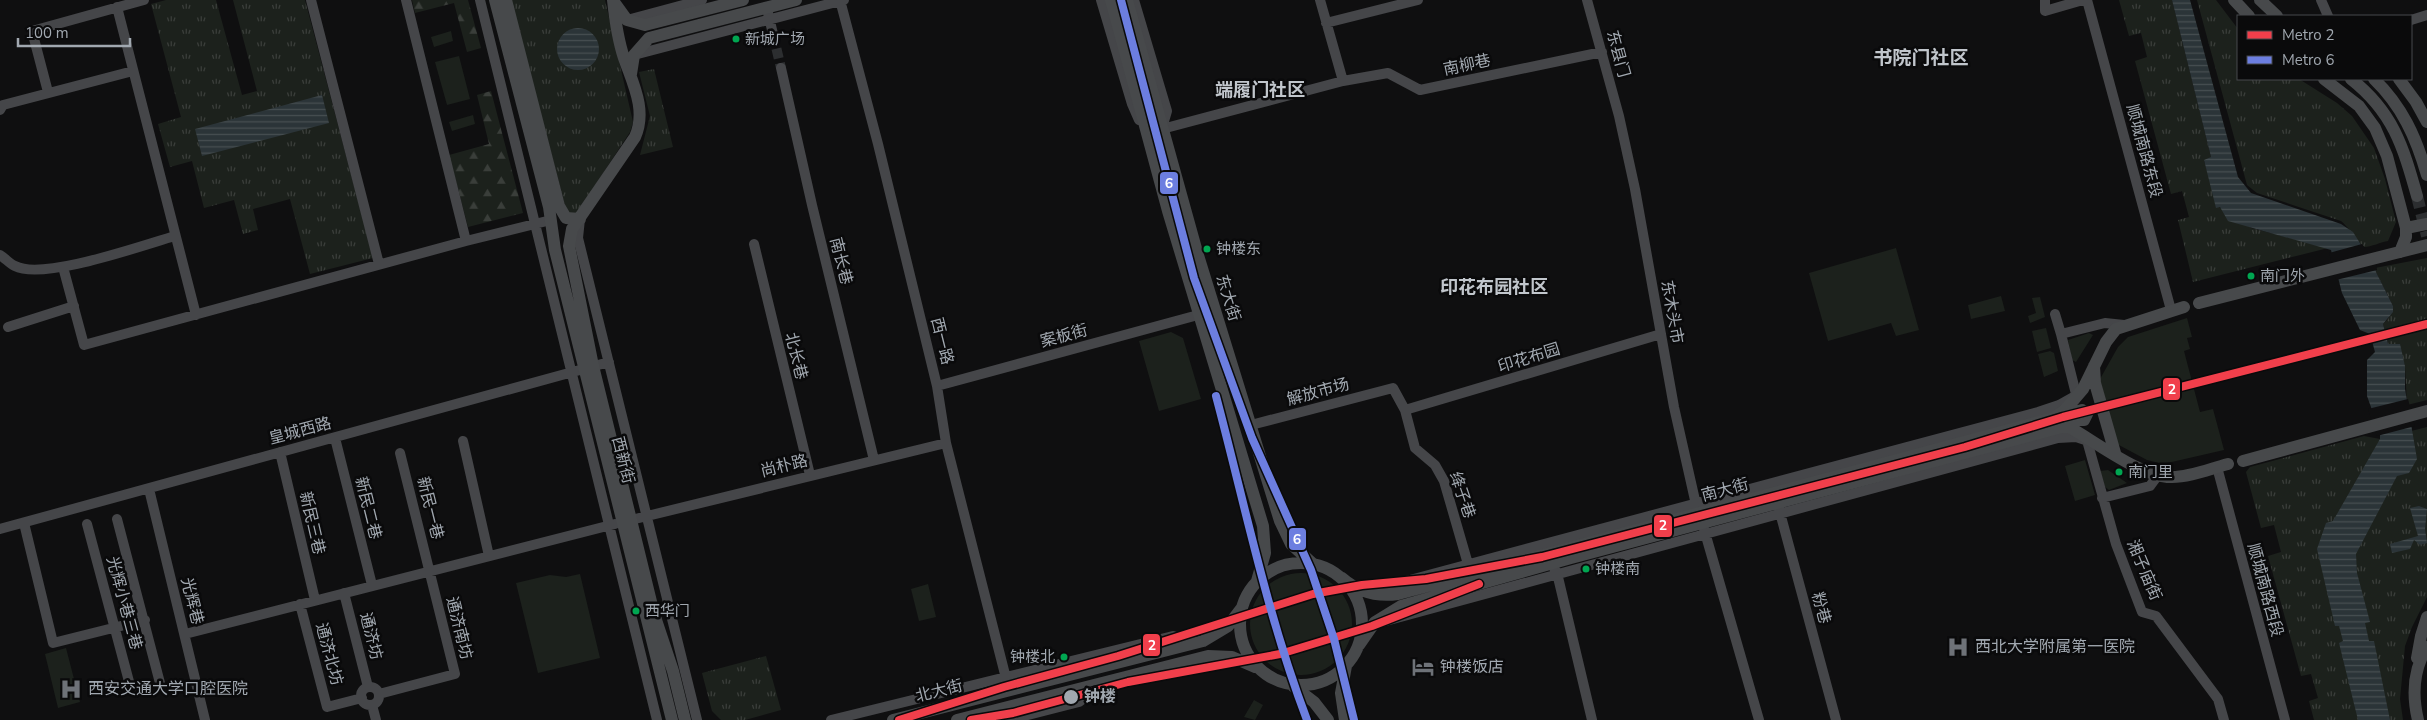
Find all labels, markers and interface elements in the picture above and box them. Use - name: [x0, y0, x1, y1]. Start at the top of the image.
- scale bar: [18, 15, 130, 47]
- legend: [2237, 15, 2412, 80]
- text: 100 m: [25, 23, 69, 43]
- text: Metro 2: [2282, 25, 2335, 45]
- street label: 东县门: [1601, 28, 1635, 80]
- place label: 新城广场: [745, 29, 805, 49]
- marker: 新城广场: [731, 34, 741, 44]
- district label: 书院门社区: [1873, 45, 1969, 71]
- street label: 南柳巷: [1441, 49, 1493, 81]
- text: Metro 6: [2282, 50, 2335, 70]
- district label: 端履门社区: [1215, 78, 1305, 102]
- street label: 顺城南路东段: [2121, 102, 2167, 200]
- line badge: 6: [1159, 171, 1179, 195]
- text: 6: [1165, 174, 1173, 193]
- street label: 南长巷: [825, 235, 857, 287]
- place label: 钟楼东: [1216, 239, 1261, 259]
- marker: 钟楼东: [1202, 244, 1212, 254]
- place label: 南门外: [2260, 266, 2305, 286]
- marker: 南门外: [2246, 271, 2256, 281]
- street label: 东大街: [1210, 272, 1246, 324]
- district label: 印花布园社区: [1440, 275, 1548, 299]
- street label: 东木头市: [1656, 279, 1688, 345]
- street label: 西一路: [926, 315, 958, 367]
- street label: 案板街: [1038, 319, 1090, 353]
- street label: 北长巷: [780, 330, 812, 382]
- street label: 印花布园: [1495, 338, 1563, 378]
- street label: 解放市场: [1284, 373, 1352, 411]
- line badge: 2: [2162, 377, 2181, 401]
- text: 2: [2168, 380, 2176, 399]
- street label: 皇城西路: [266, 412, 334, 450]
- street label: 西新街: [607, 434, 639, 486]
- street label: 尚朴路: [758, 450, 810, 482]
- place label: 南门里: [2128, 462, 2173, 482]
- marker: 南门里: [2114, 467, 2124, 477]
- street label: 绛子巷: [1444, 469, 1480, 521]
- street label: 南大街: [1699, 473, 1751, 507]
- street label: 新民二巷: [350, 474, 386, 542]
- street label: 新民一巷: [412, 474, 448, 542]
- street label: 新民三巷: [294, 489, 330, 557]
- line badge: 2: [1653, 514, 1673, 538]
- text: 2: [1659, 516, 1667, 535]
- line badge: 6: [1288, 527, 1307, 551]
- text: 6: [1293, 530, 1301, 549]
- street label: 湘子庙街: [2121, 536, 2167, 604]
- street label: 顺城南路西段: [2242, 541, 2288, 639]
- street label: 光辉小巷三巷: [101, 554, 147, 652]
- place label: 钟楼南: [1595, 559, 1640, 579]
- marker: 钟楼南: [1581, 564, 1591, 574]
- street label: 光辉巷: [176, 575, 208, 627]
- street label: 粉巷: [1806, 590, 1836, 626]
- street label: 通济南坊: [441, 594, 477, 662]
- place label: 西华门: [645, 601, 690, 621]
- marker: 西华门: [631, 606, 641, 616]
- street label: 通济坊: [355, 610, 387, 662]
- street label: 通济北坊: [310, 620, 348, 688]
- line badge: 2: [1142, 633, 1161, 657]
- hospital icon: 西北大学附属第一医院: [1945, 634, 1971, 660]
- text: 2: [1148, 636, 1156, 655]
- place label: 西北大学附属第一医院: [1975, 636, 2135, 658]
- place label: 钟楼北: [1010, 647, 1055, 667]
- marker: 钟楼北: [1059, 652, 1069, 662]
- hotel icon: 钟楼饭店: [1410, 654, 1436, 680]
- place label: 钟楼饭店: [1440, 656, 1504, 678]
- street label: 北大街: [913, 675, 965, 707]
- hospital icon: 西安交通大学口腔医院: [58, 676, 84, 702]
- place label: 西安交通大学口腔医院: [88, 678, 248, 700]
- place label: 钟楼: [1084, 686, 1116, 708]
- marker: 钟楼: [1062, 688, 1080, 706]

